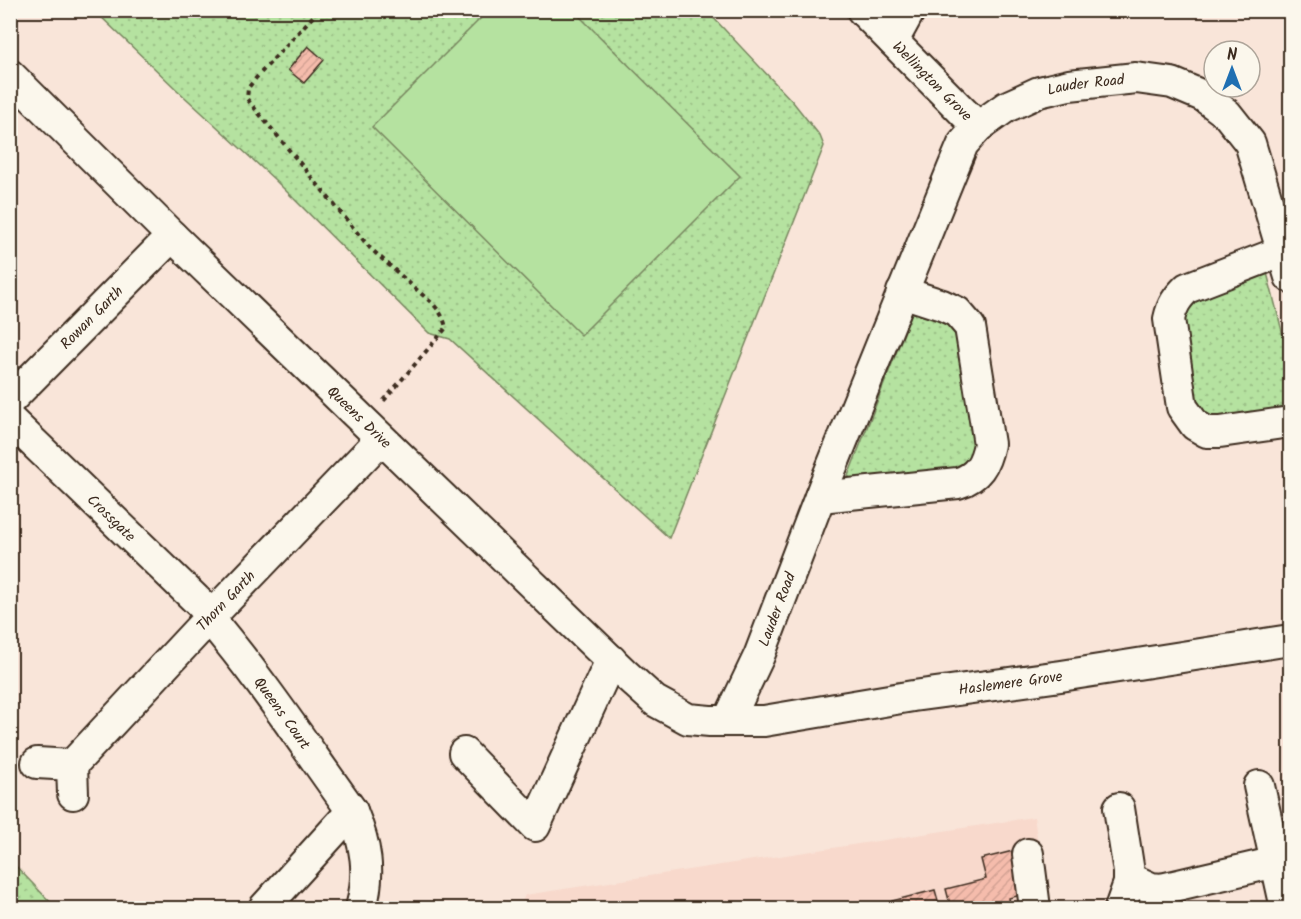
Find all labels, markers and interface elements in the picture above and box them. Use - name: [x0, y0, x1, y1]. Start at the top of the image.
- street label: Wellington Grove: [886, 36, 977, 128]
- north arrow: [1202, 39, 1262, 99]
- text: N: [1227, 43, 1237, 68]
- street label: Lauder Road: [1045, 68, 1126, 103]
- street label: Rowan Garth: [55, 281, 130, 356]
- street label: Queens Drive: [321, 381, 397, 455]
- street label: Crossgate: [81, 489, 141, 548]
- street label: Thorn Garth: [191, 565, 262, 637]
- street label: Lauder Road: [753, 569, 803, 650]
- street label: Haslemere Grove: [957, 665, 1064, 703]
- street label: Queens Court: [247, 672, 316, 755]

